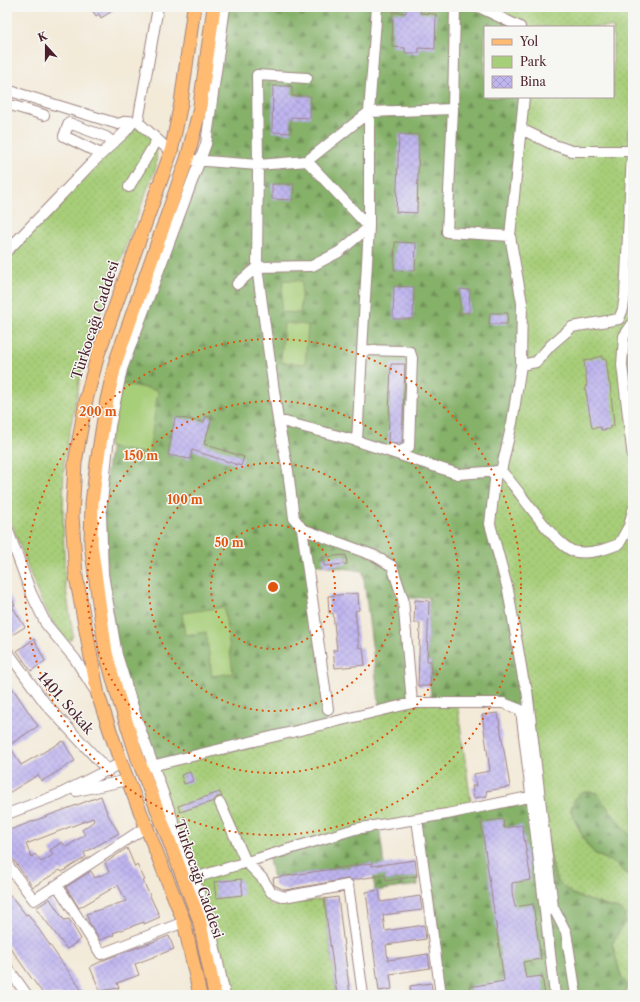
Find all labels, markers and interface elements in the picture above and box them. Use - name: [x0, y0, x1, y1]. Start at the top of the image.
- north arrow: [26, 26, 66, 66]
- legend: [484, 26, 614, 98]
- text: K: [36, 28, 50, 45]
- text: Yol: [519, 34, 538, 49]
- text: Park: [520, 54, 547, 69]
- text: Bina: [520, 74, 547, 89]
- street label: Türkocağı Caddesi: [67, 258, 123, 382]
- text: 200 m: [79, 404, 117, 419]
- text: 150 m: [124, 448, 158, 463]
- text: 100 m: [167, 492, 203, 507]
- text: 50 m: [214, 535, 244, 550]
- centre of rings: [266, 580, 280, 594]
- street label: 1401. Sokak: [34, 668, 98, 738]
- street label: Türkocağı Caddesi: [170, 818, 228, 940]

